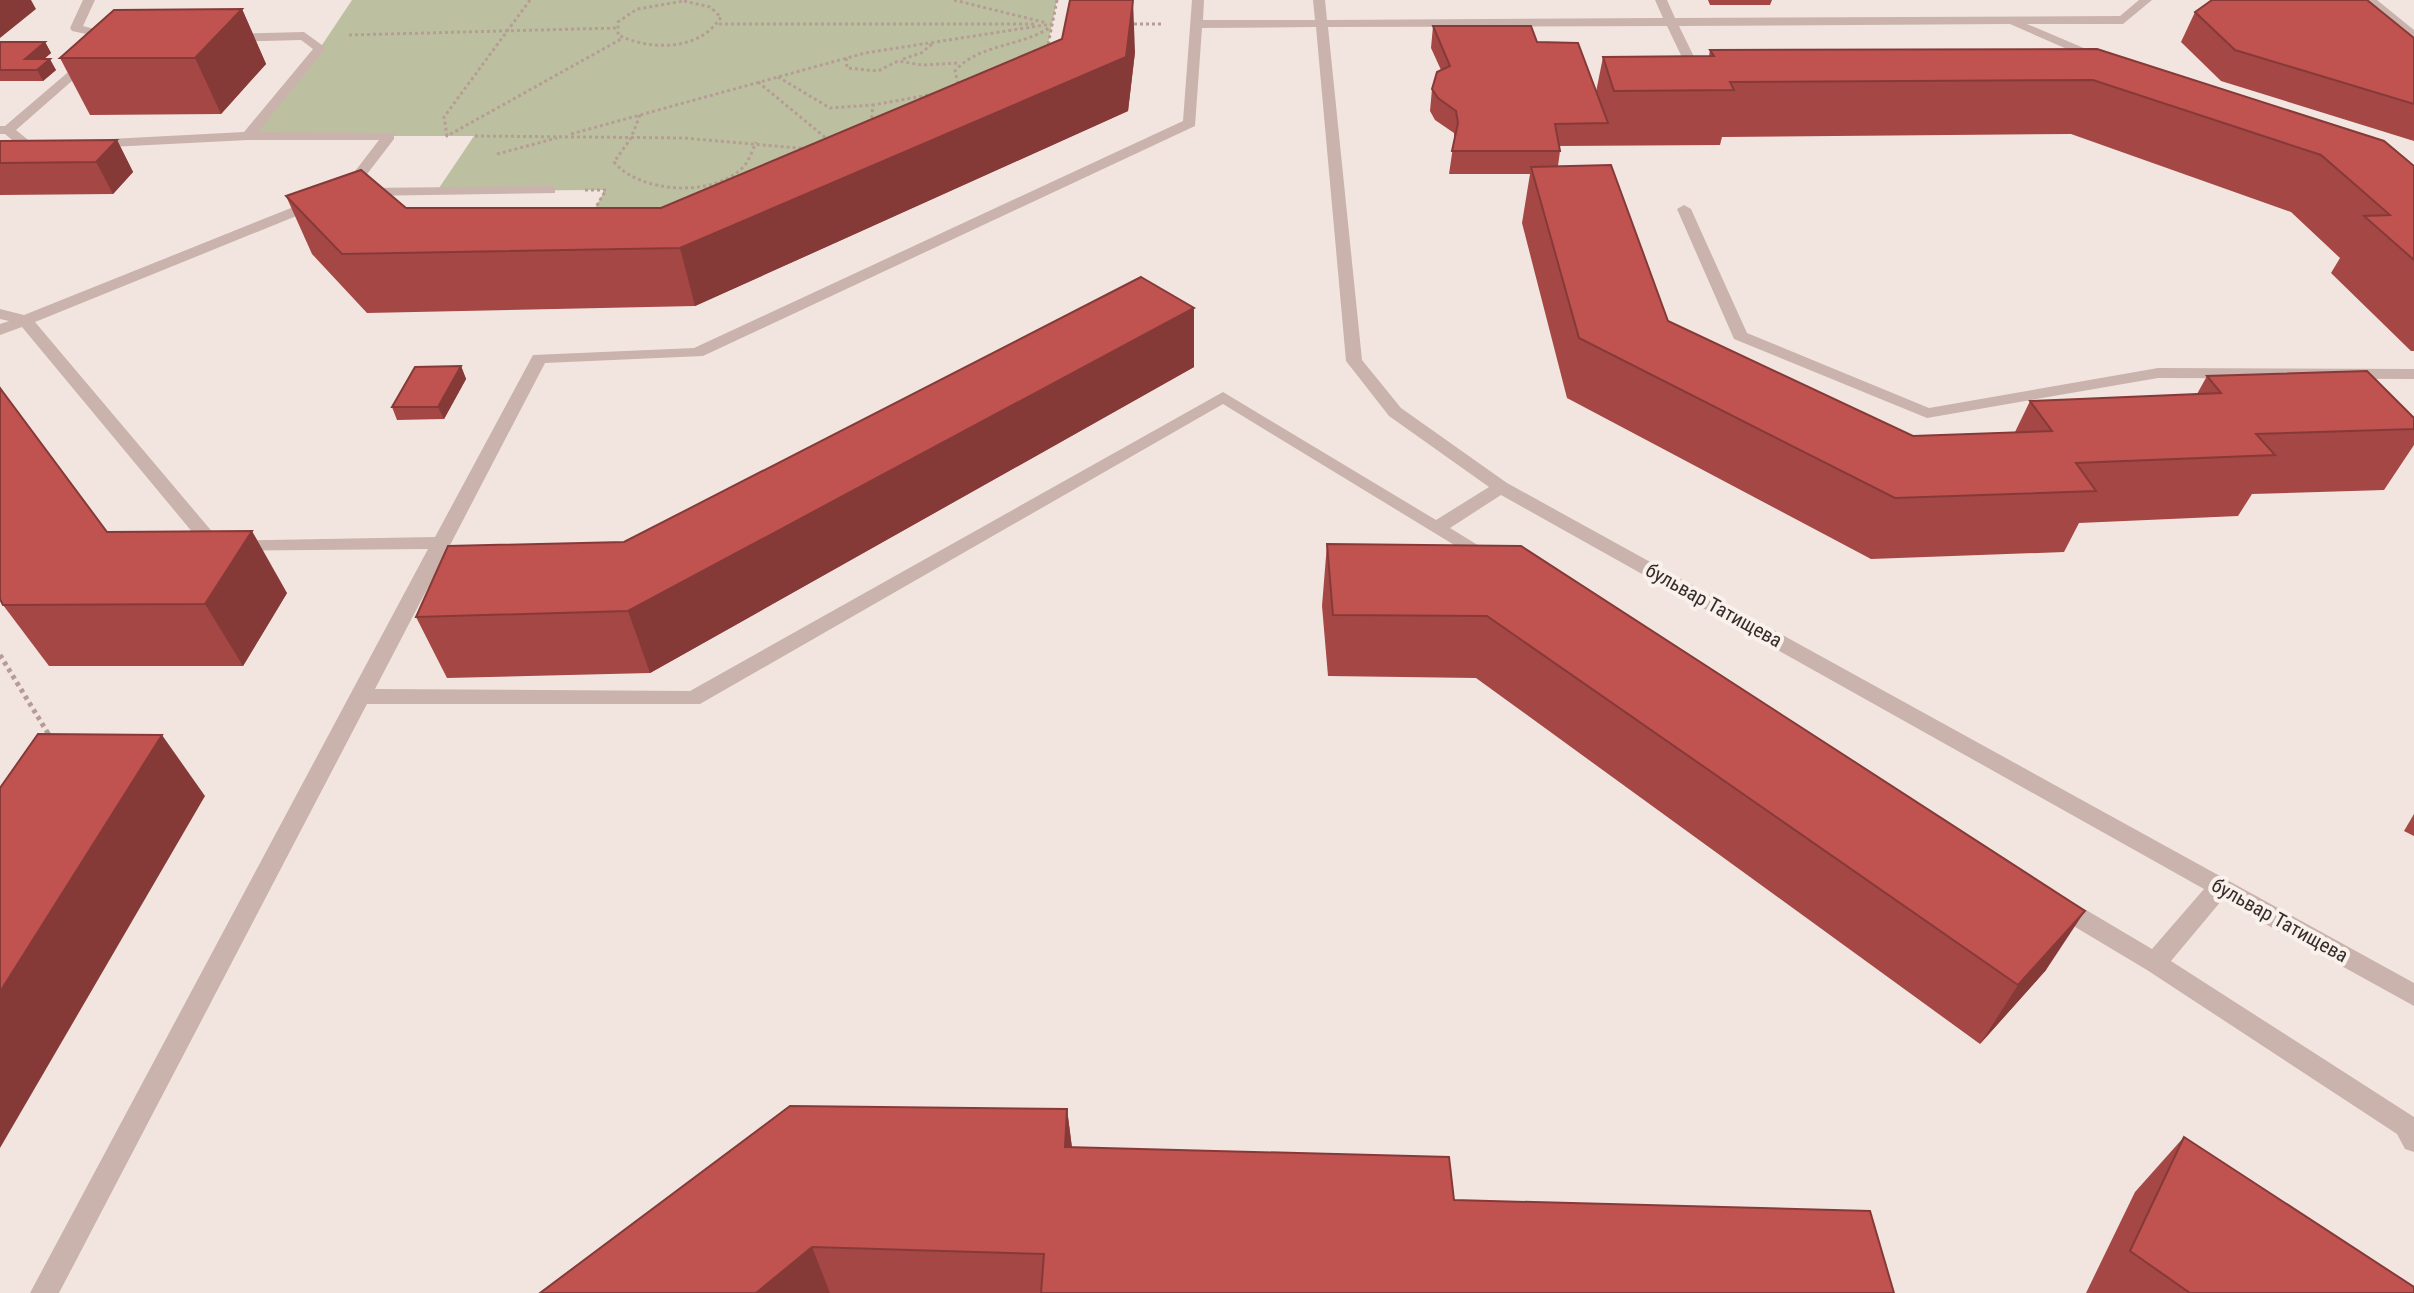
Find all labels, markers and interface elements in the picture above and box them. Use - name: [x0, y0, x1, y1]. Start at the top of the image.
- street label: бульвар Татищева: [1642, 558, 1786, 652]
- street label: бульвар Татищева: [2208, 873, 2352, 967]

